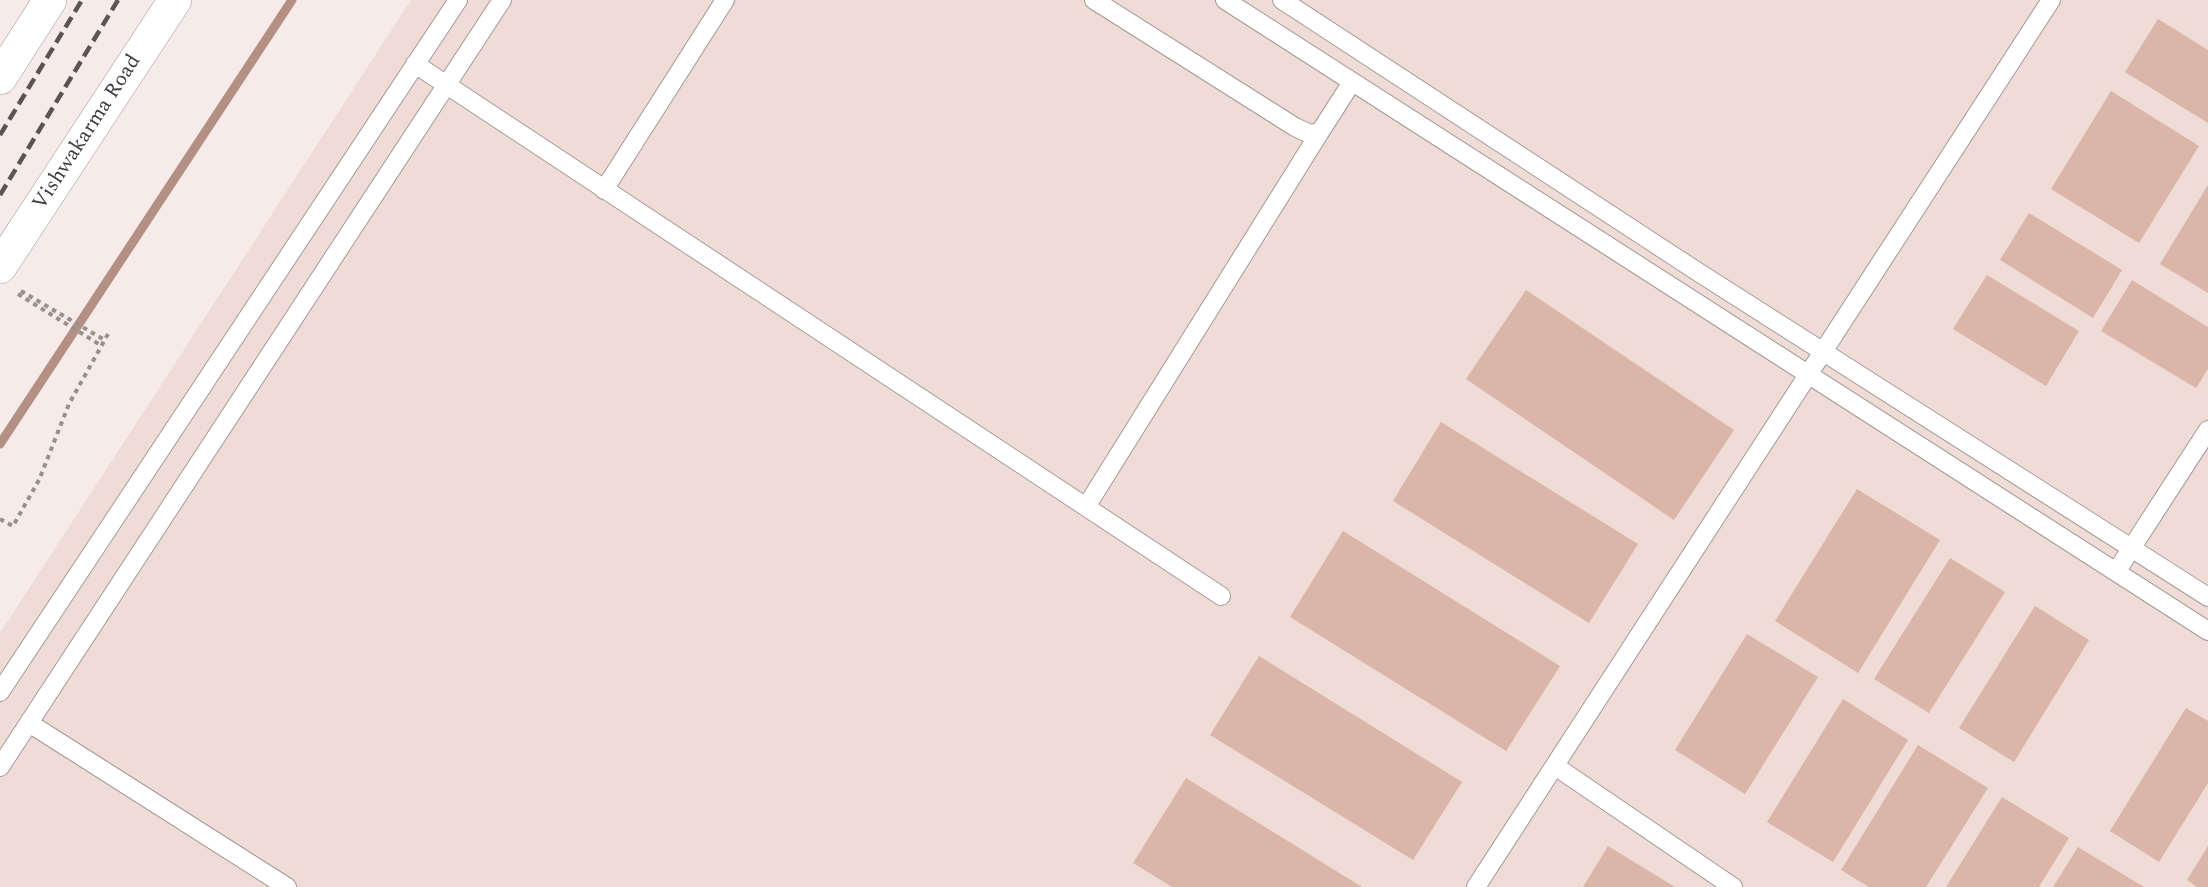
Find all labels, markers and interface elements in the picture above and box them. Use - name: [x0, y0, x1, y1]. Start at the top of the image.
- street label: Vishwakarma Road: [28, 51, 148, 215]

